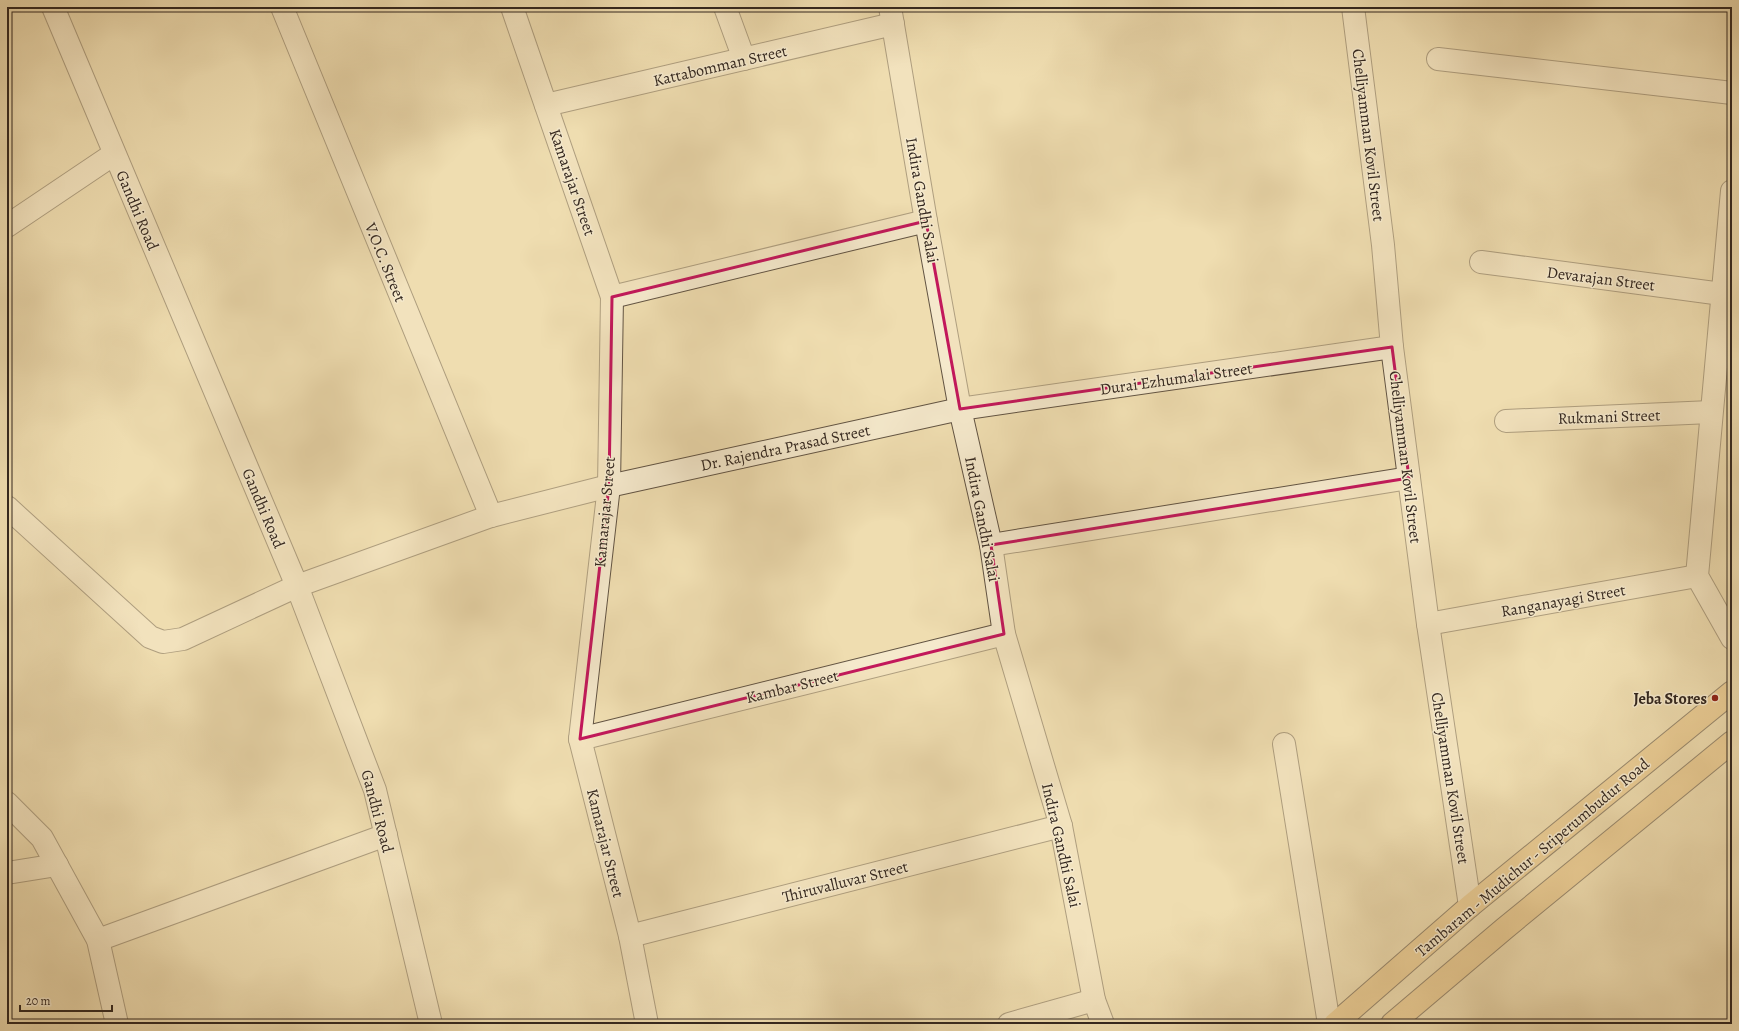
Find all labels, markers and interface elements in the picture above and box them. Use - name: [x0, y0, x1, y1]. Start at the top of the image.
- street label: Kattabomman Street: [651, 40, 789, 92]
- street label: Chelliyamman Kovil Street: [1347, 48, 1390, 223]
- street label: Kamarajar Street: [543, 126, 601, 239]
- street label: Indira Gandhi Salai: [900, 136, 944, 265]
- street label: Gandhi Road: [110, 167, 164, 254]
- street label: V.O.C. Street: [359, 219, 411, 305]
- street label: Devarajan Street: [1545, 261, 1656, 297]
- street label: Durai Ezhumalai Street: [1098, 357, 1254, 401]
- street label: Chelliyamman Kovil Street: [1384, 370, 1427, 545]
- street label: Rukmani Street: [1557, 404, 1661, 430]
- street label: Dr. Rajendra Prasad Street: [698, 419, 872, 477]
- street label: Indira Gandhi Salai: [959, 455, 1005, 584]
- street label: Kamarajar Street: [589, 456, 621, 569]
- street label: Gandhi Road: [236, 465, 290, 552]
- street label: Ranganayagi Street: [1499, 579, 1627, 623]
- street label: Kambar Street: [744, 665, 841, 709]
- place label: Jeba Stores: [1634, 688, 1707, 710]
- street label: Chelliyamman Kovil Street: [1426, 691, 1474, 866]
- marker: Jeba Stores: [1710, 693, 1720, 703]
- street label: Tambaram - Mudichur - Sriperumbudur Road: [1411, 753, 1655, 962]
- street label: Gandhi Road: [355, 767, 399, 855]
- street label: Indira Gandhi Salai: [1036, 781, 1086, 910]
- street label: Kamarajar Street: [581, 786, 629, 900]
- street label: Thiruvalluvar Street: [780, 856, 910, 908]
- scale bar: [20, 987, 112, 1013]
- text: 20 m: [26, 993, 50, 1009]

